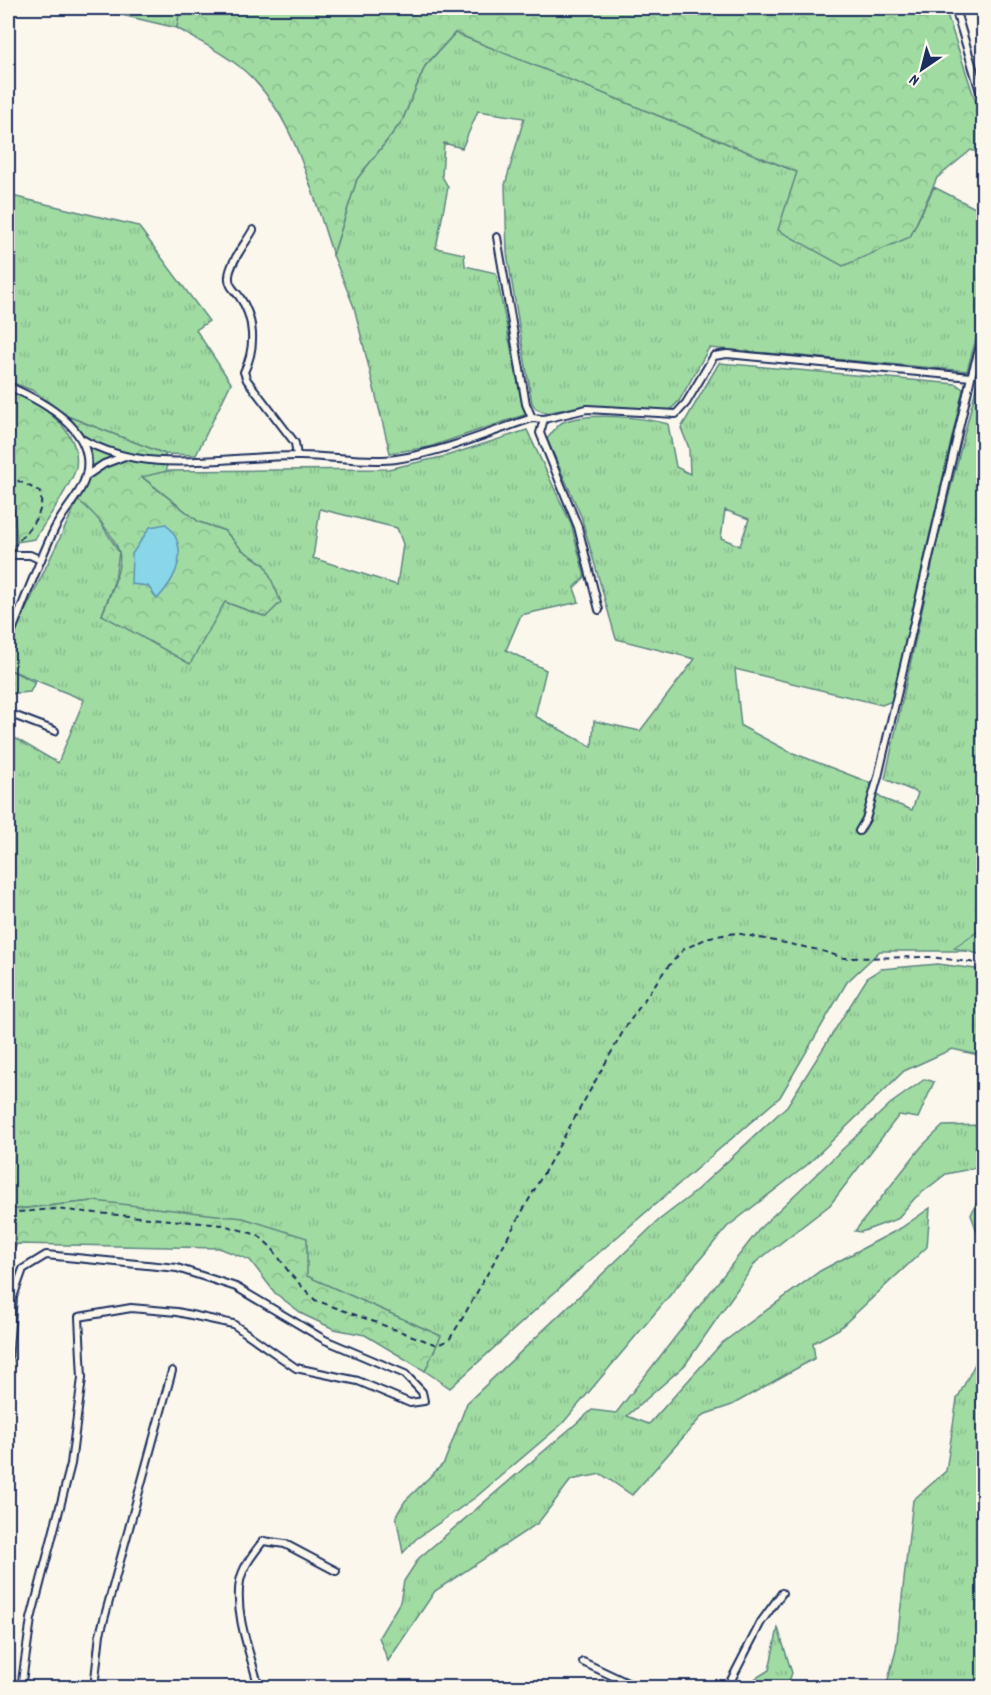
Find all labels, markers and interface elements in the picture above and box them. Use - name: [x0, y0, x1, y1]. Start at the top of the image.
- north arrow: [892, 39, 952, 99]
- text: N: [905, 67, 925, 91]

